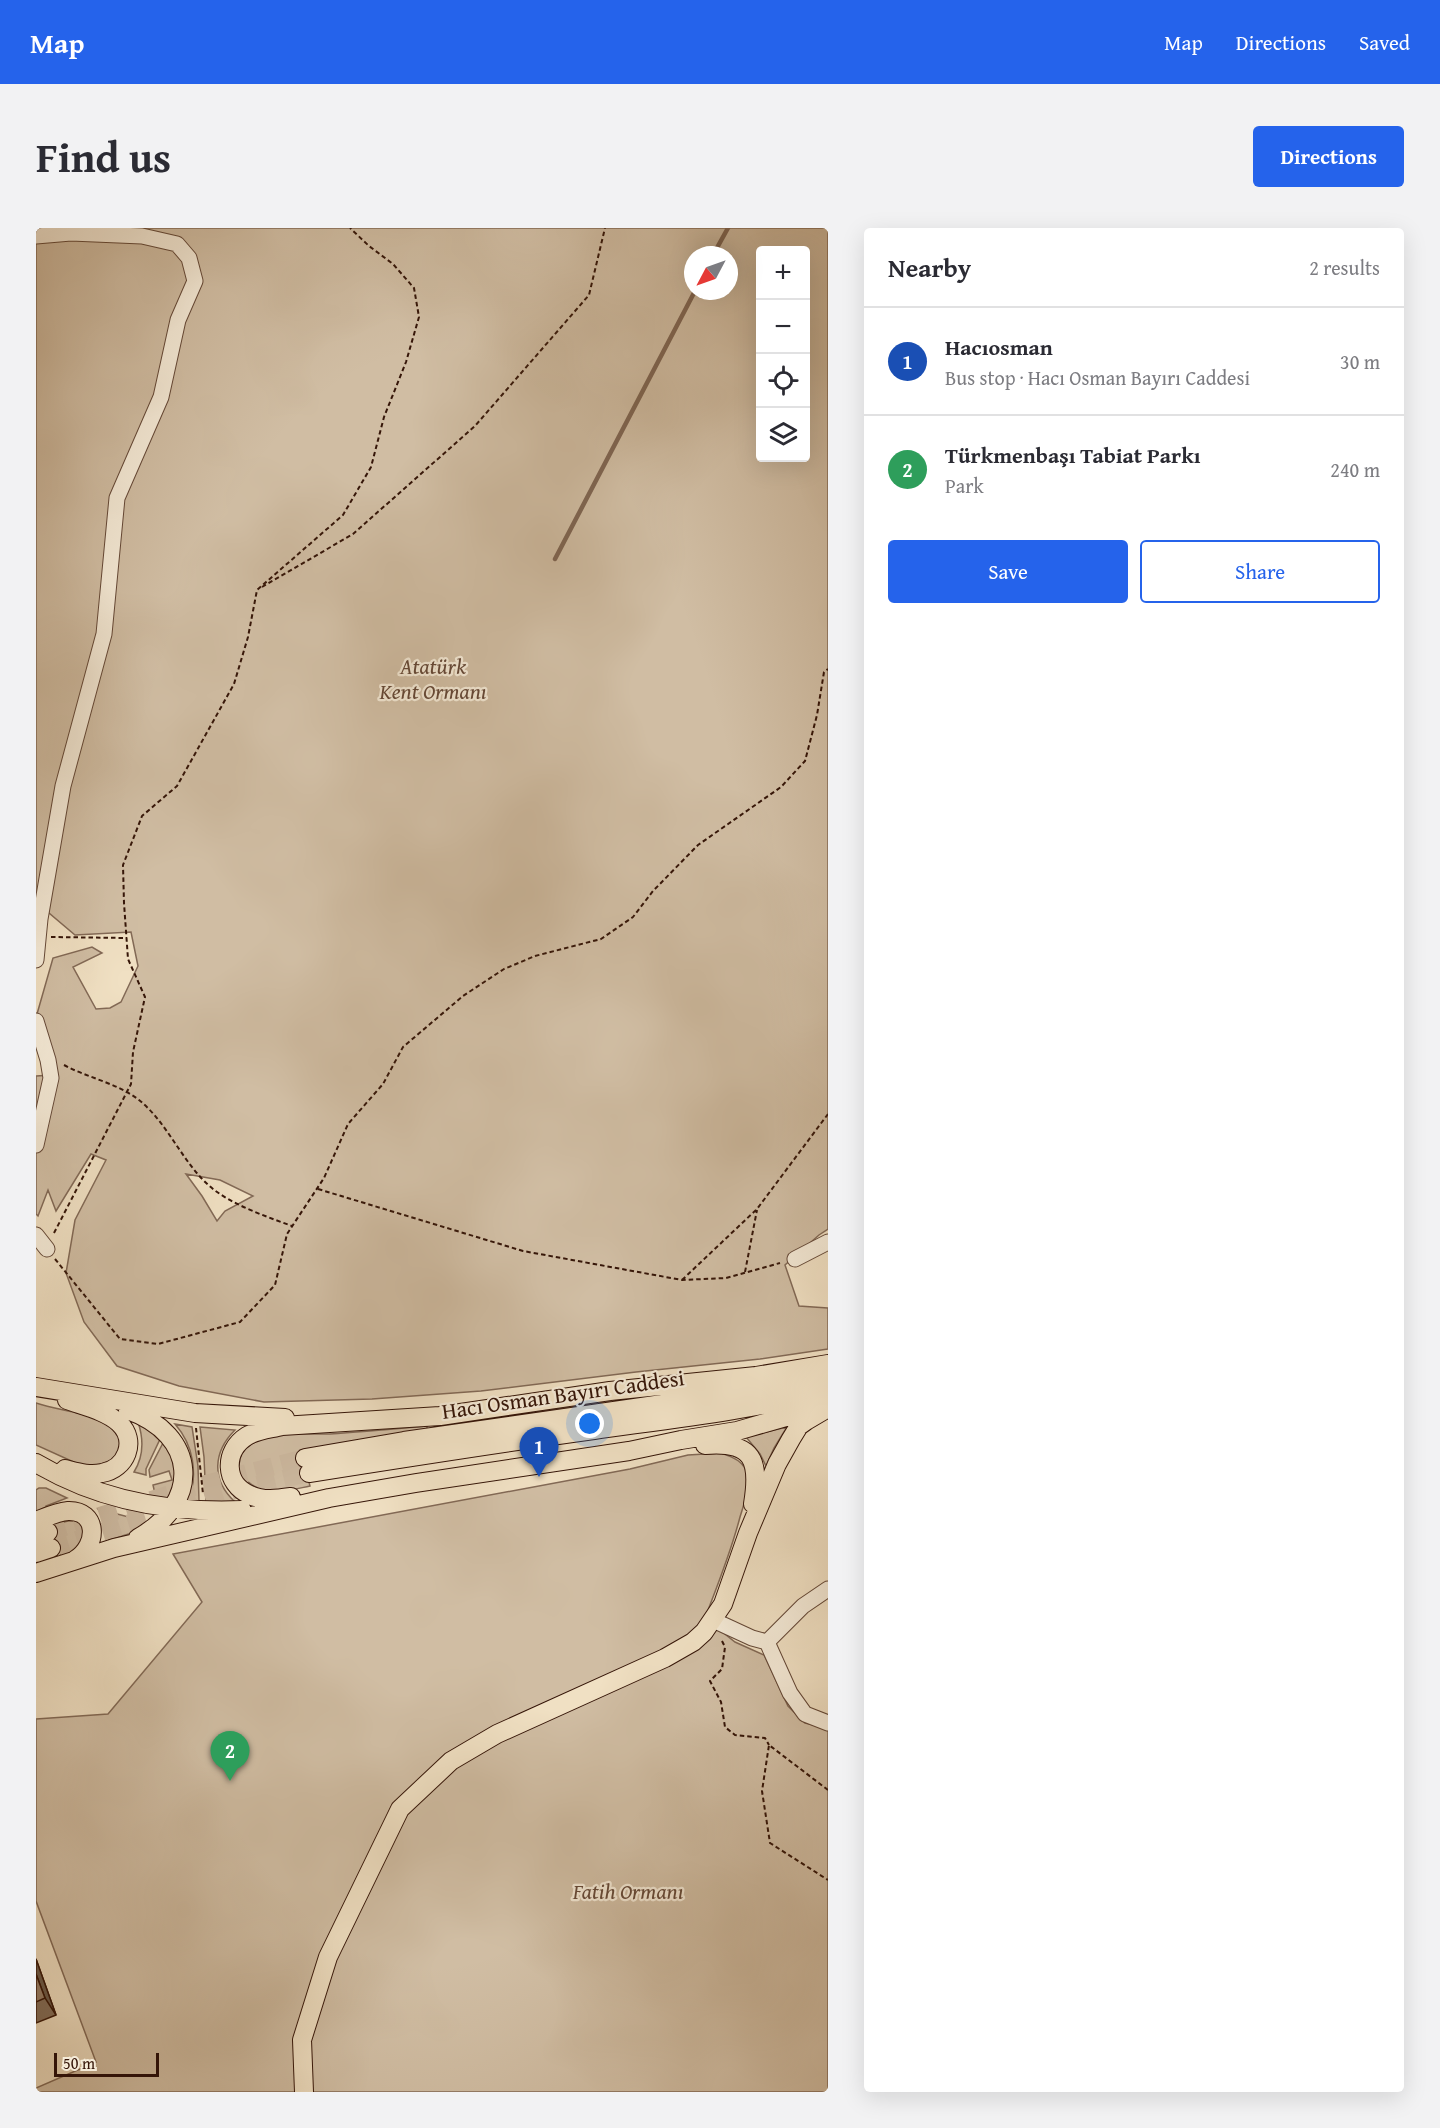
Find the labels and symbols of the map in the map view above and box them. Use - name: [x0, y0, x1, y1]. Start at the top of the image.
- north arrow: [684, 246, 738, 300]
- park label: Atatürk Kent Ormanı: [378, 650, 487, 707]
- street label: Hacı Osman Bayırı Caddesi: [440, 1361, 686, 1427]
- your location: [575, 1409, 604, 1438]
- pin: 1: [520, 1428, 558, 1477]
- pin: 2: [210, 1732, 250, 1781]
- park label: Fatih Ormanı: [572, 1875, 684, 1907]
- scale bar: [54, 2050, 159, 2078]

